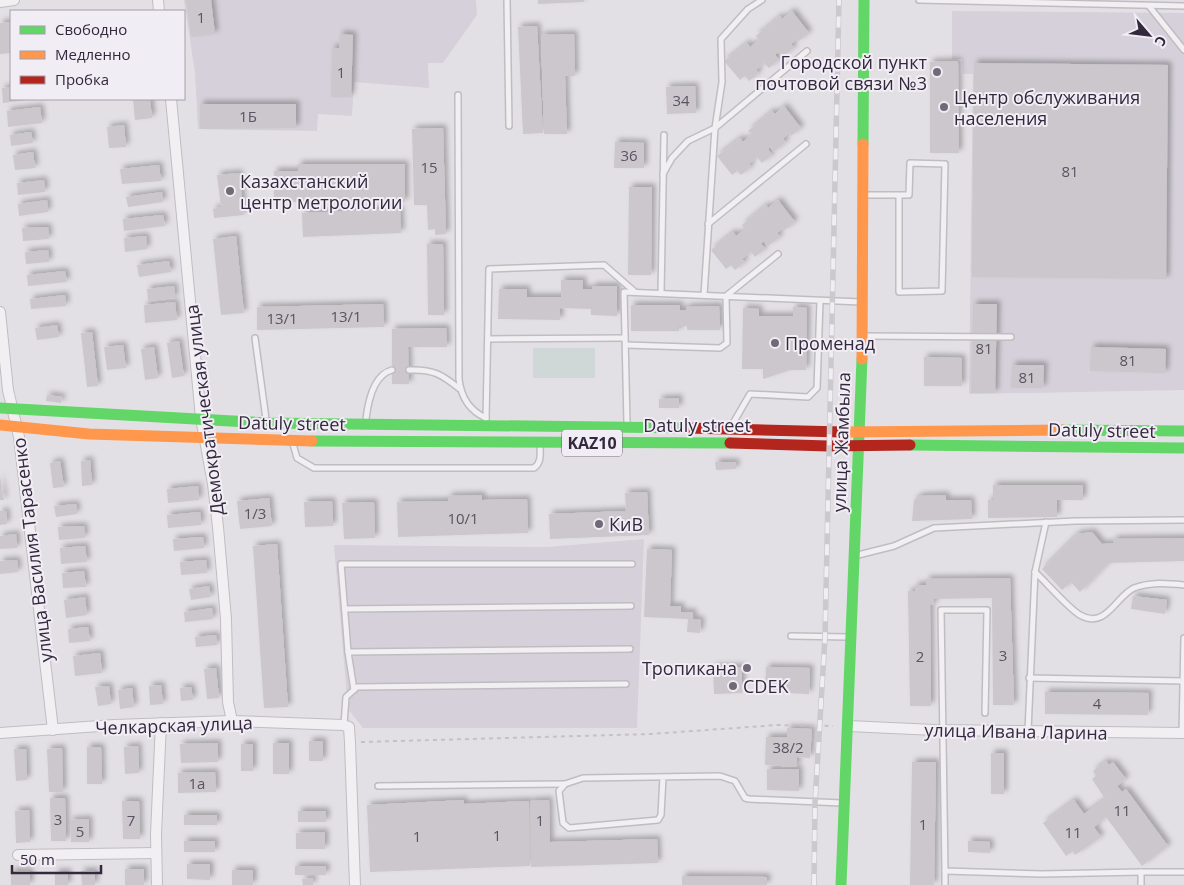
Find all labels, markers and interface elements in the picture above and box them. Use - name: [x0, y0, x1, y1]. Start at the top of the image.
- house number: 1: [197, 7, 205, 27]
- legend: [10, 10, 185, 100]
- north arrow: [1124, 10, 1174, 60]
- text: Свободно: [55, 19, 127, 39]
- text: С: [1150, 33, 1171, 50]
- text: Медленно: [55, 44, 131, 64]
- place label: Городской пункт почтовой связи №3: [755, 50, 928, 95]
- house number: 1: [337, 62, 345, 82]
- marker: Городской пункт почтовой связи №3: [931, 66, 943, 78]
- text: Пробка: [55, 69, 109, 89]
- place label: Центр обслуживания наcеления: [954, 85, 1140, 130]
- house number: 34: [672, 90, 690, 110]
- marker: Центр обслуживания наcеления: [938, 101, 950, 113]
- house number: 1Б: [239, 106, 257, 126]
- house number: 36: [620, 145, 638, 165]
- house number: 15: [420, 157, 438, 177]
- house number: 81: [1061, 161, 1079, 181]
- place label: Казахстанский центр метрологии: [240, 169, 402, 214]
- marker: Казахстанский центр метрологии: [224, 185, 236, 197]
- street label: Демократическая улица: [179, 303, 229, 517]
- house number: 13/1: [330, 306, 362, 326]
- house number: 13/1: [266, 308, 298, 328]
- place label: Променад: [785, 331, 875, 355]
- marker: Променад: [769, 337, 781, 349]
- house number: 81: [975, 338, 993, 358]
- house number: 81: [1119, 350, 1137, 370]
- house number: 81: [1018, 367, 1036, 387]
- street label: улица Жамбыла: [827, 372, 855, 512]
- street label: Datuly street: [238, 410, 346, 436]
- street label: Datuly street: [643, 413, 751, 437]
- street label: Datuly street: [1048, 417, 1156, 443]
- road number: KAZ10: [562, 429, 622, 456]
- street label: улица Василия Тарасенко: [6, 436, 58, 664]
- house number: 1/3: [244, 503, 266, 523]
- house number: 10/1: [447, 508, 479, 528]
- place label: КиВ: [609, 512, 643, 536]
- marker: КиВ: [593, 518, 605, 530]
- house number: 3: [999, 645, 1007, 665]
- house number: 2: [916, 646, 924, 666]
- place label: Тропикана: [642, 656, 737, 680]
- marker: Тропикана: [741, 662, 753, 674]
- place label: CDEK: [743, 674, 789, 698]
- marker: CDEK: [727, 680, 739, 692]
- house number: 4: [1093, 693, 1102, 713]
- street label: Челкарская улица: [95, 710, 253, 740]
- street label: улица Ивана Ларина: [924, 717, 1108, 745]
- house number: 38/2: [772, 737, 804, 757]
- house number: 1а: [189, 773, 205, 793]
- house number: 11: [1113, 800, 1131, 820]
- house number: 3: [54, 809, 62, 829]
- house number: 7: [127, 810, 135, 830]
- house number: 1: [536, 810, 544, 830]
- house number: 1: [919, 814, 927, 834]
- house number: 5: [76, 821, 84, 841]
- house number: 11: [1064, 822, 1082, 842]
- house number: 1: [493, 825, 501, 845]
- house number: 1: [413, 826, 421, 846]
- scale bar: [12, 842, 101, 874]
- text: 50 m: [20, 849, 55, 869]

